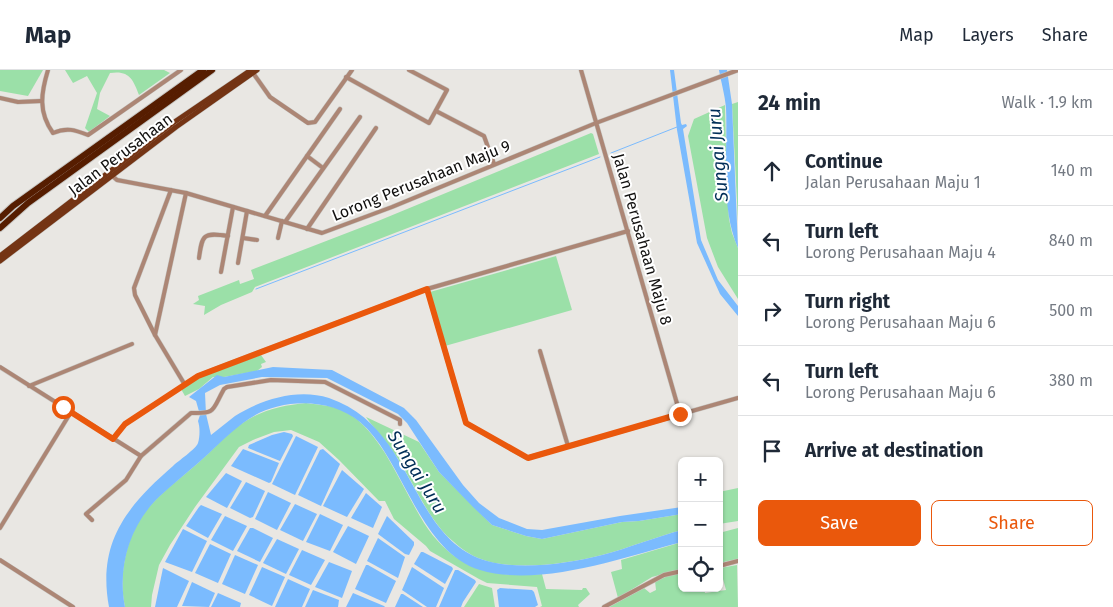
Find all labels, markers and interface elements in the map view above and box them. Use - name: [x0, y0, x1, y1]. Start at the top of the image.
- text: Map: [25, 21, 71, 49]
- text: Map: [899, 24, 934, 46]
- text: Layers: [962, 24, 1014, 46]
- text: Share: [1042, 24, 1088, 46]
- text: 24 min: [758, 90, 821, 116]
- text: Walk · 1.9 km: [1002, 93, 1093, 112]
- water label: Sungai Juru: [703, 107, 733, 204]
- street label: Jalan Perusahaan: [64, 109, 176, 200]
- street label: Lorong Perusahaan Maju 9: [329, 136, 513, 225]
- text: Continue: [805, 150, 883, 173]
- street label: Jalan Perusahaan Maju 8: [609, 151, 676, 327]
- icon: ahead: [758, 157, 786, 185]
- text: 140 m: [1051, 161, 1093, 180]
- text: Jalan Perusahaan Maju 1: [805, 173, 981, 192]
- text: Turn left: [805, 220, 879, 243]
- icon: left: [758, 227, 786, 255]
- text: 840 m: [1049, 231, 1093, 250]
- text: Lorong Perusahaan Maju 4: [805, 243, 996, 262]
- text: Turn right: [805, 290, 890, 313]
- icon: right: [758, 297, 786, 325]
- text: 500 m: [1049, 301, 1093, 320]
- text: Lorong Perusahaan Maju 6: [805, 313, 996, 332]
- text: Turn left: [805, 360, 879, 383]
- icon: left: [758, 367, 786, 395]
- text: 380 m: [1049, 371, 1093, 390]
- text: Lorong Perusahaan Maju 6: [805, 383, 996, 402]
- route start: [52, 396, 75, 419]
- route end: [669, 403, 692, 426]
- water label: Sungai Juru: [382, 426, 451, 518]
- icon: arrive: [758, 437, 786, 465]
- text: Arrive at destination: [805, 439, 984, 462]
- map controls: [678, 457, 723, 592]
- button: +: [678, 457, 723, 502]
- button: Save: [758, 500, 921, 546]
- button: Share: [931, 500, 1093, 546]
- button: −: [678, 502, 723, 547]
- button: locate: [678, 547, 723, 592]

